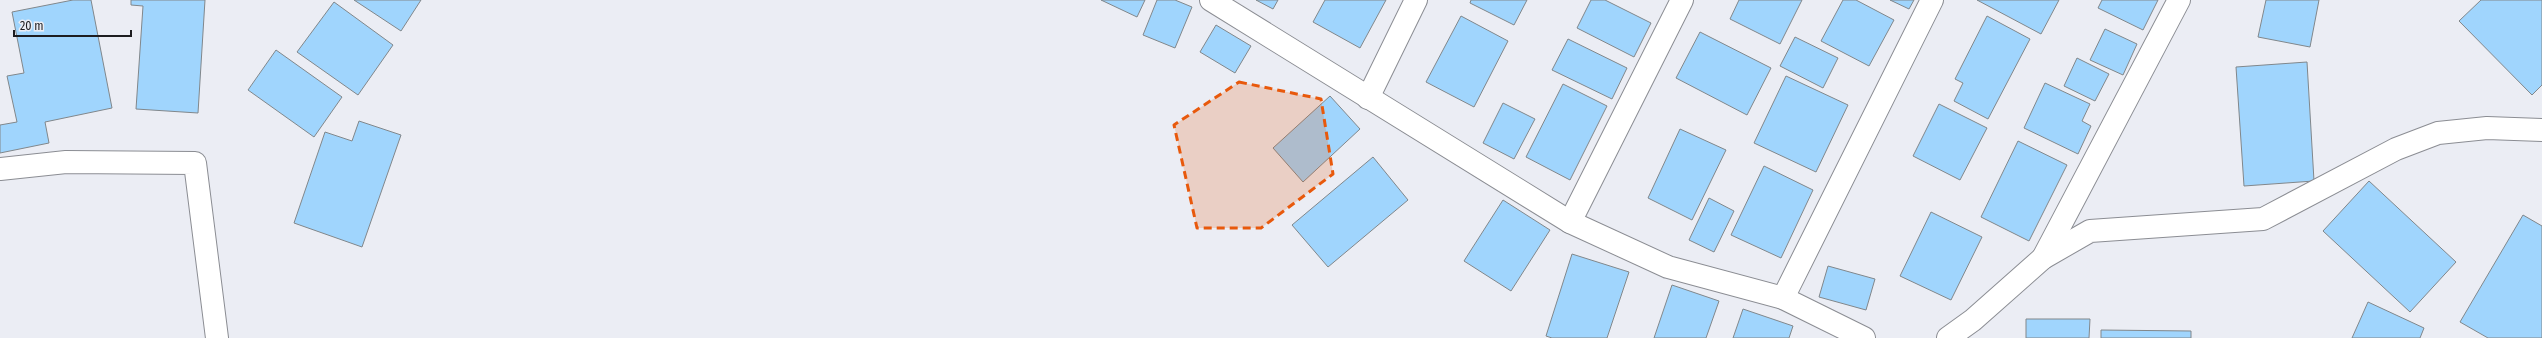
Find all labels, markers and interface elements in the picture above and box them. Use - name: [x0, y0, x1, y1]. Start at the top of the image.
- scale bar: [14, 12, 131, 38]
- text: 20 m: [20, 19, 44, 33]

